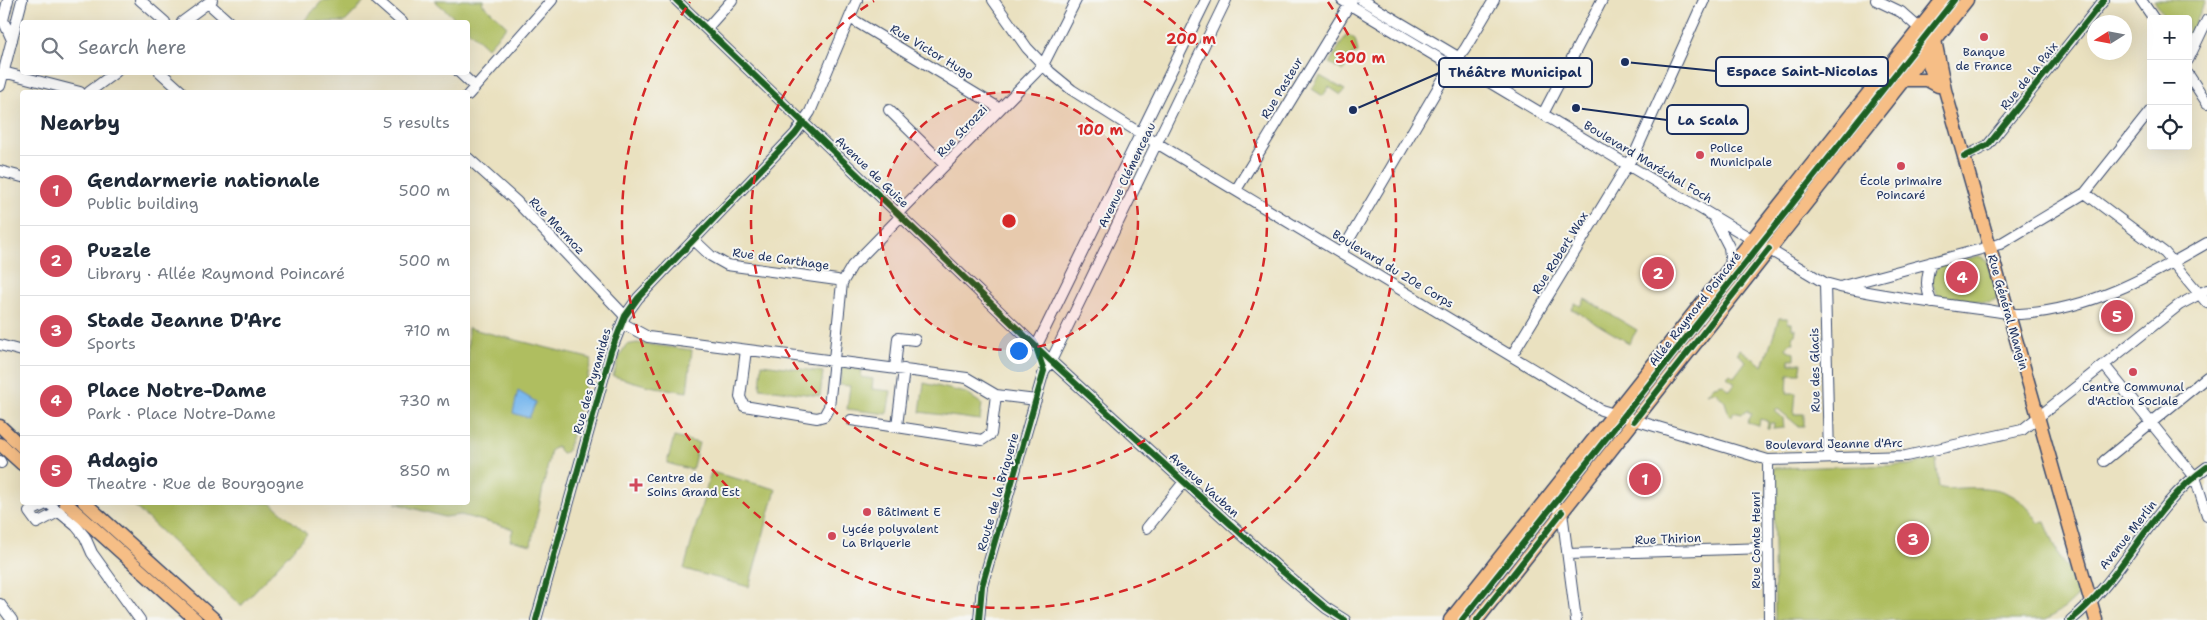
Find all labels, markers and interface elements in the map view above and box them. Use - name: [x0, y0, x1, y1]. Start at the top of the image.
- north arrow: [2087, 15, 2132, 60]
- map controls: [2147, 15, 2192, 150]
- button: +: [2147, 15, 2192, 60]
- search box: [20, 20, 470, 75]
- street label: Rue Victor Hugo: [887, 21, 977, 83]
- text: 200 m: [1166, 29, 1216, 49]
- marker: Banque de France: [1978, 31, 1990, 43]
- icon: search: [38, 34, 66, 62]
- text: Search here: [78, 35, 187, 60]
- street label: Rue de la Paix: [1997, 39, 2061, 113]
- place label: Banque de France: [1956, 44, 2013, 74]
- text: 300 m: [1335, 48, 1385, 68]
- street label: Rue Pasteur: [1257, 54, 1307, 122]
- callout: Espace Saint-Nicolas: [1716, 57, 1888, 86]
- callout: Théâtre Municipal: [1439, 58, 1592, 87]
- button: −: [2147, 60, 2192, 105]
- text: Espace Saint-Nicolas: [1726, 62, 1878, 80]
- text: Théâtre Municipal: [1448, 63, 1582, 81]
- street label: Rue Strozzi: [933, 101, 991, 161]
- callout: La Scala: [1667, 105, 1748, 134]
- button: locate: [2147, 105, 2192, 150]
- text: Nearby: [40, 109, 120, 137]
- text: La Scala: [1677, 111, 1739, 129]
- text: 5 results: [383, 112, 450, 133]
- street label: Boulevard Maréchal Foch: [1581, 117, 1715, 207]
- text: 100 m: [1077, 120, 1123, 140]
- street label: Avenue Clémenceau: [1095, 120, 1159, 230]
- street label: Avenue de Guise: [832, 133, 912, 211]
- place label: Police Municipale: [1710, 140, 1772, 170]
- marker: Police Municipale: [1694, 149, 1706, 161]
- marker: École primaire Poincaré: [1895, 160, 1907, 172]
- text: Gendarmerie nationale: [87, 168, 320, 193]
- place label: École primaire Poincaré: [1860, 173, 1942, 203]
- text: 1: [52, 180, 60, 201]
- text: 500 m: [399, 180, 450, 201]
- text: Public building: [87, 193, 199, 214]
- street label: Rue Mermoz: [526, 194, 588, 258]
- street label: Rue Robert Wax: [1528, 209, 1592, 297]
- centre of rings: [1000, 212, 1018, 230]
- street label: Boulevard du 20e Corps: [1329, 226, 1457, 312]
- text: Puzzle: [87, 238, 151, 263]
- street label: Rue de Carthage: [732, 244, 831, 274]
- street label: Allée Raymond Poincaré: [1645, 248, 1745, 370]
- text: 2: [50, 250, 62, 271]
- text: 500 m: [399, 250, 450, 271]
- street label: Rue Général Mangin: [1984, 252, 2032, 372]
- pin: 2: [1642, 254, 1674, 292]
- pin: 4: [1946, 258, 1978, 296]
- text: Library · Allée Raymond Poincaré: [87, 263, 345, 284]
- pin: 5: [2101, 297, 2133, 335]
- text: Stade Jeanne D'Arc: [87, 308, 282, 333]
- text: 3: [50, 320, 62, 341]
- text: 710 m: [403, 320, 450, 341]
- street label: Rue des Pyramides: [569, 326, 615, 436]
- street label: Rue des Glacis: [1806, 327, 1824, 412]
- text: Sports: [87, 333, 136, 354]
- your location: [1006, 338, 1032, 364]
- marker: Centre Communal d'Action Sociale: [2127, 366, 2139, 378]
- text: Place Notre-Dame: [87, 378, 267, 403]
- place label: Centre Communal d'Action Sociale: [2082, 379, 2184, 409]
- text: 4: [50, 390, 62, 411]
- text: 730 m: [399, 390, 450, 411]
- text: Park · Place Notre-Dame: [87, 403, 276, 424]
- street label: Route de la Briquerie: [973, 431, 1023, 553]
- street label: Boulevard Jeanne d'Arc: [1765, 435, 1903, 453]
- text: Adagio: [87, 448, 158, 473]
- street label: Avenue Vauban: [1165, 449, 1243, 521]
- text: 5: [51, 460, 61, 481]
- text: 850 m: [399, 460, 450, 481]
- pin: 1: [1629, 460, 1661, 498]
- place label: Centre de Soins Grand Est: [647, 470, 740, 500]
- text: Theatre · Rue de Bourgogne: [87, 473, 304, 494]
- marker: Centre de Soins Grand Est: [629, 478, 643, 492]
- street label: Rue Comte Henri: [1748, 491, 1764, 589]
- street label: Avenue Merlin: [2096, 497, 2160, 573]
- place label: Bâtiment E: [877, 504, 941, 520]
- marker: Bâtiment E: [861, 506, 873, 518]
- pin: 3: [1897, 520, 1929, 558]
- place label: Lycée polyvalent La Briquerie: [842, 521, 939, 551]
- marker: Lycée polyvalent La Briquerie: [826, 530, 838, 542]
- street label: Rue Thirion: [1635, 530, 1701, 548]

